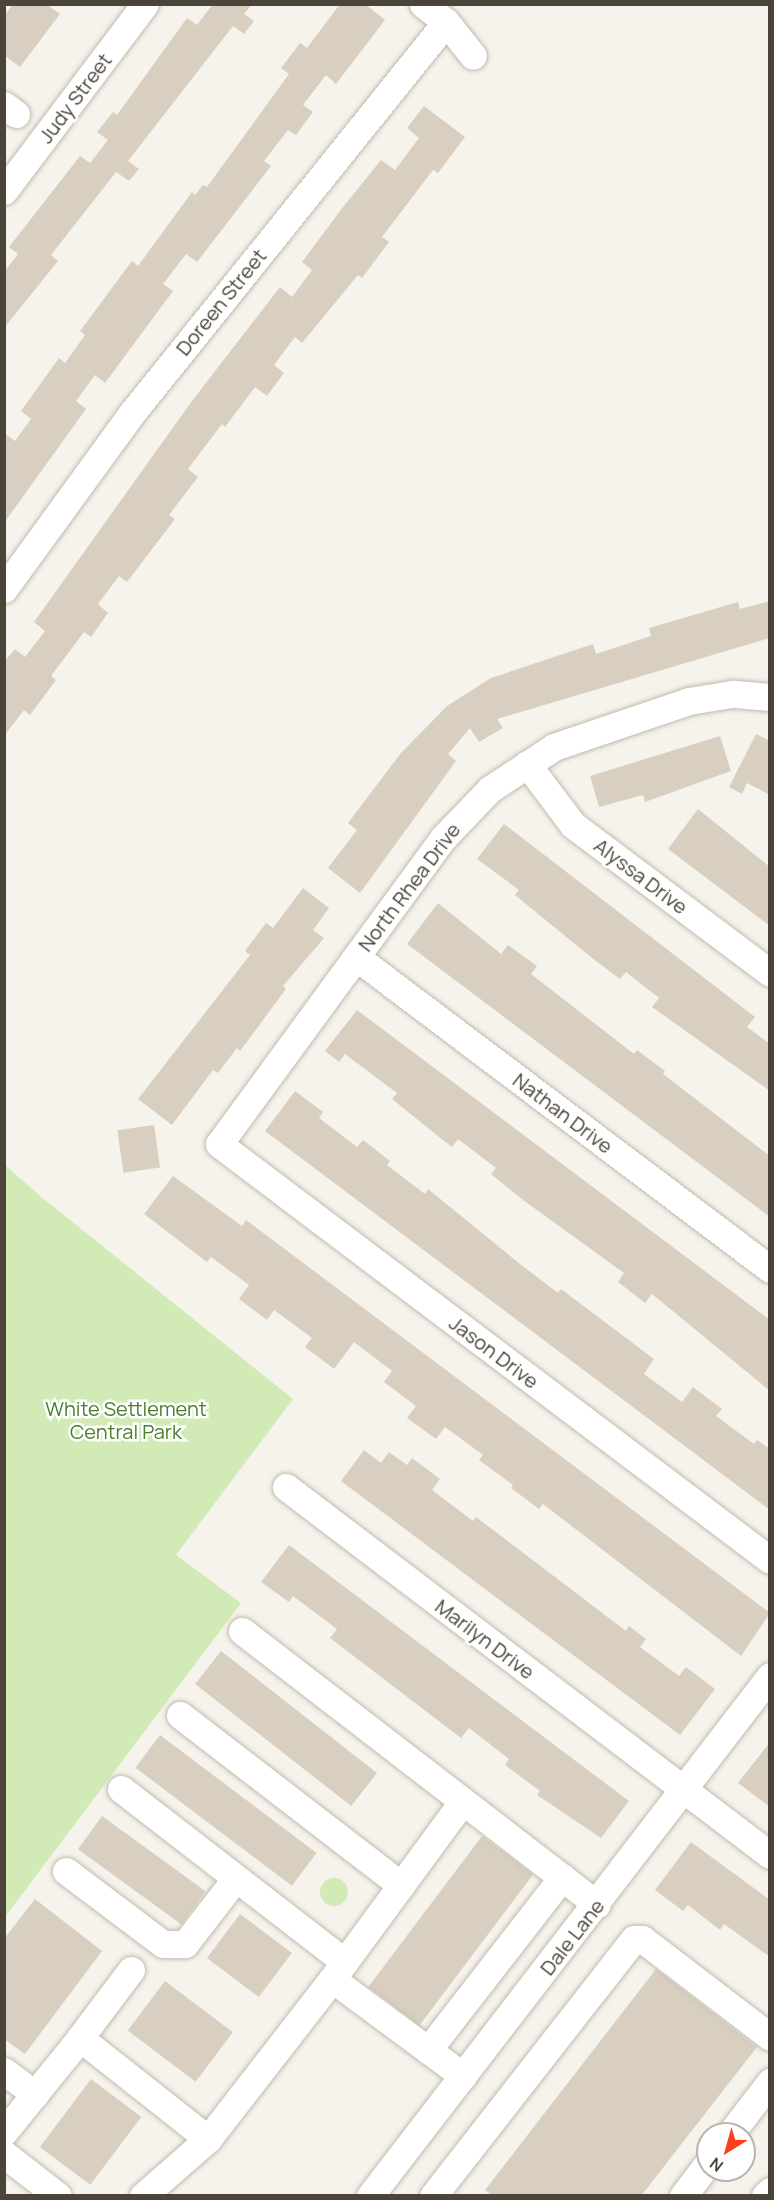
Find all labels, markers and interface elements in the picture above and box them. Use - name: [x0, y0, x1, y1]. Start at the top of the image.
- street label: Judy Street: [33, 48, 117, 148]
- street label: Doreen Street: [171, 244, 271, 360]
- street label: North Rhea Drive: [353, 818, 465, 956]
- street label: Alyssa Drive: [590, 833, 692, 919]
- street label: Nathan Drive: [508, 1068, 618, 1158]
- street label: Jason Drive: [445, 1311, 543, 1393]
- park label: White Settlement Central Park: [45, 1397, 207, 1444]
- street label: Marilyn Drive: [431, 1594, 539, 1684]
- street label: Dale Lane: [535, 1894, 609, 1980]
- north arrow: [696, 2122, 756, 2182]
- text: N: [705, 2153, 728, 2177]

